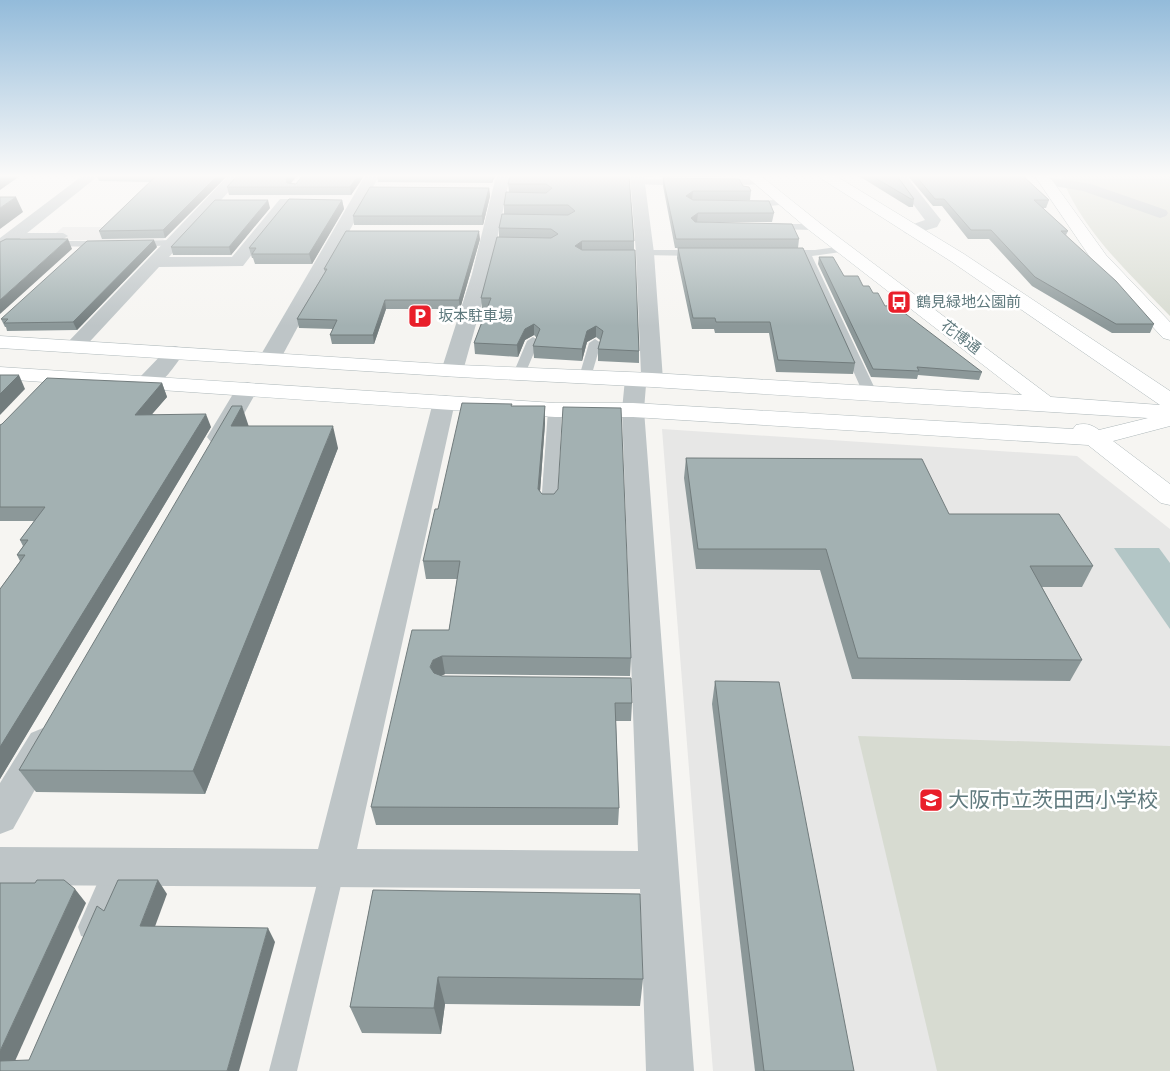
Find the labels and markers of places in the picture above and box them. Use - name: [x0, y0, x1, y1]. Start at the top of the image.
- bus stop icon: 鶴見緑地公園前: [886, 289, 912, 315]
- place label: 鶴見緑地公園前: [916, 291, 1021, 311]
- parking icon: 坂本駐車場: [407, 303, 433, 329]
- place label: 坂本駐車場: [438, 305, 513, 325]
- place label: 大阪市立茨田西小学校: [948, 785, 1158, 813]
- school or university icon: 大阪市立茨田西小学校: [918, 787, 944, 813]

